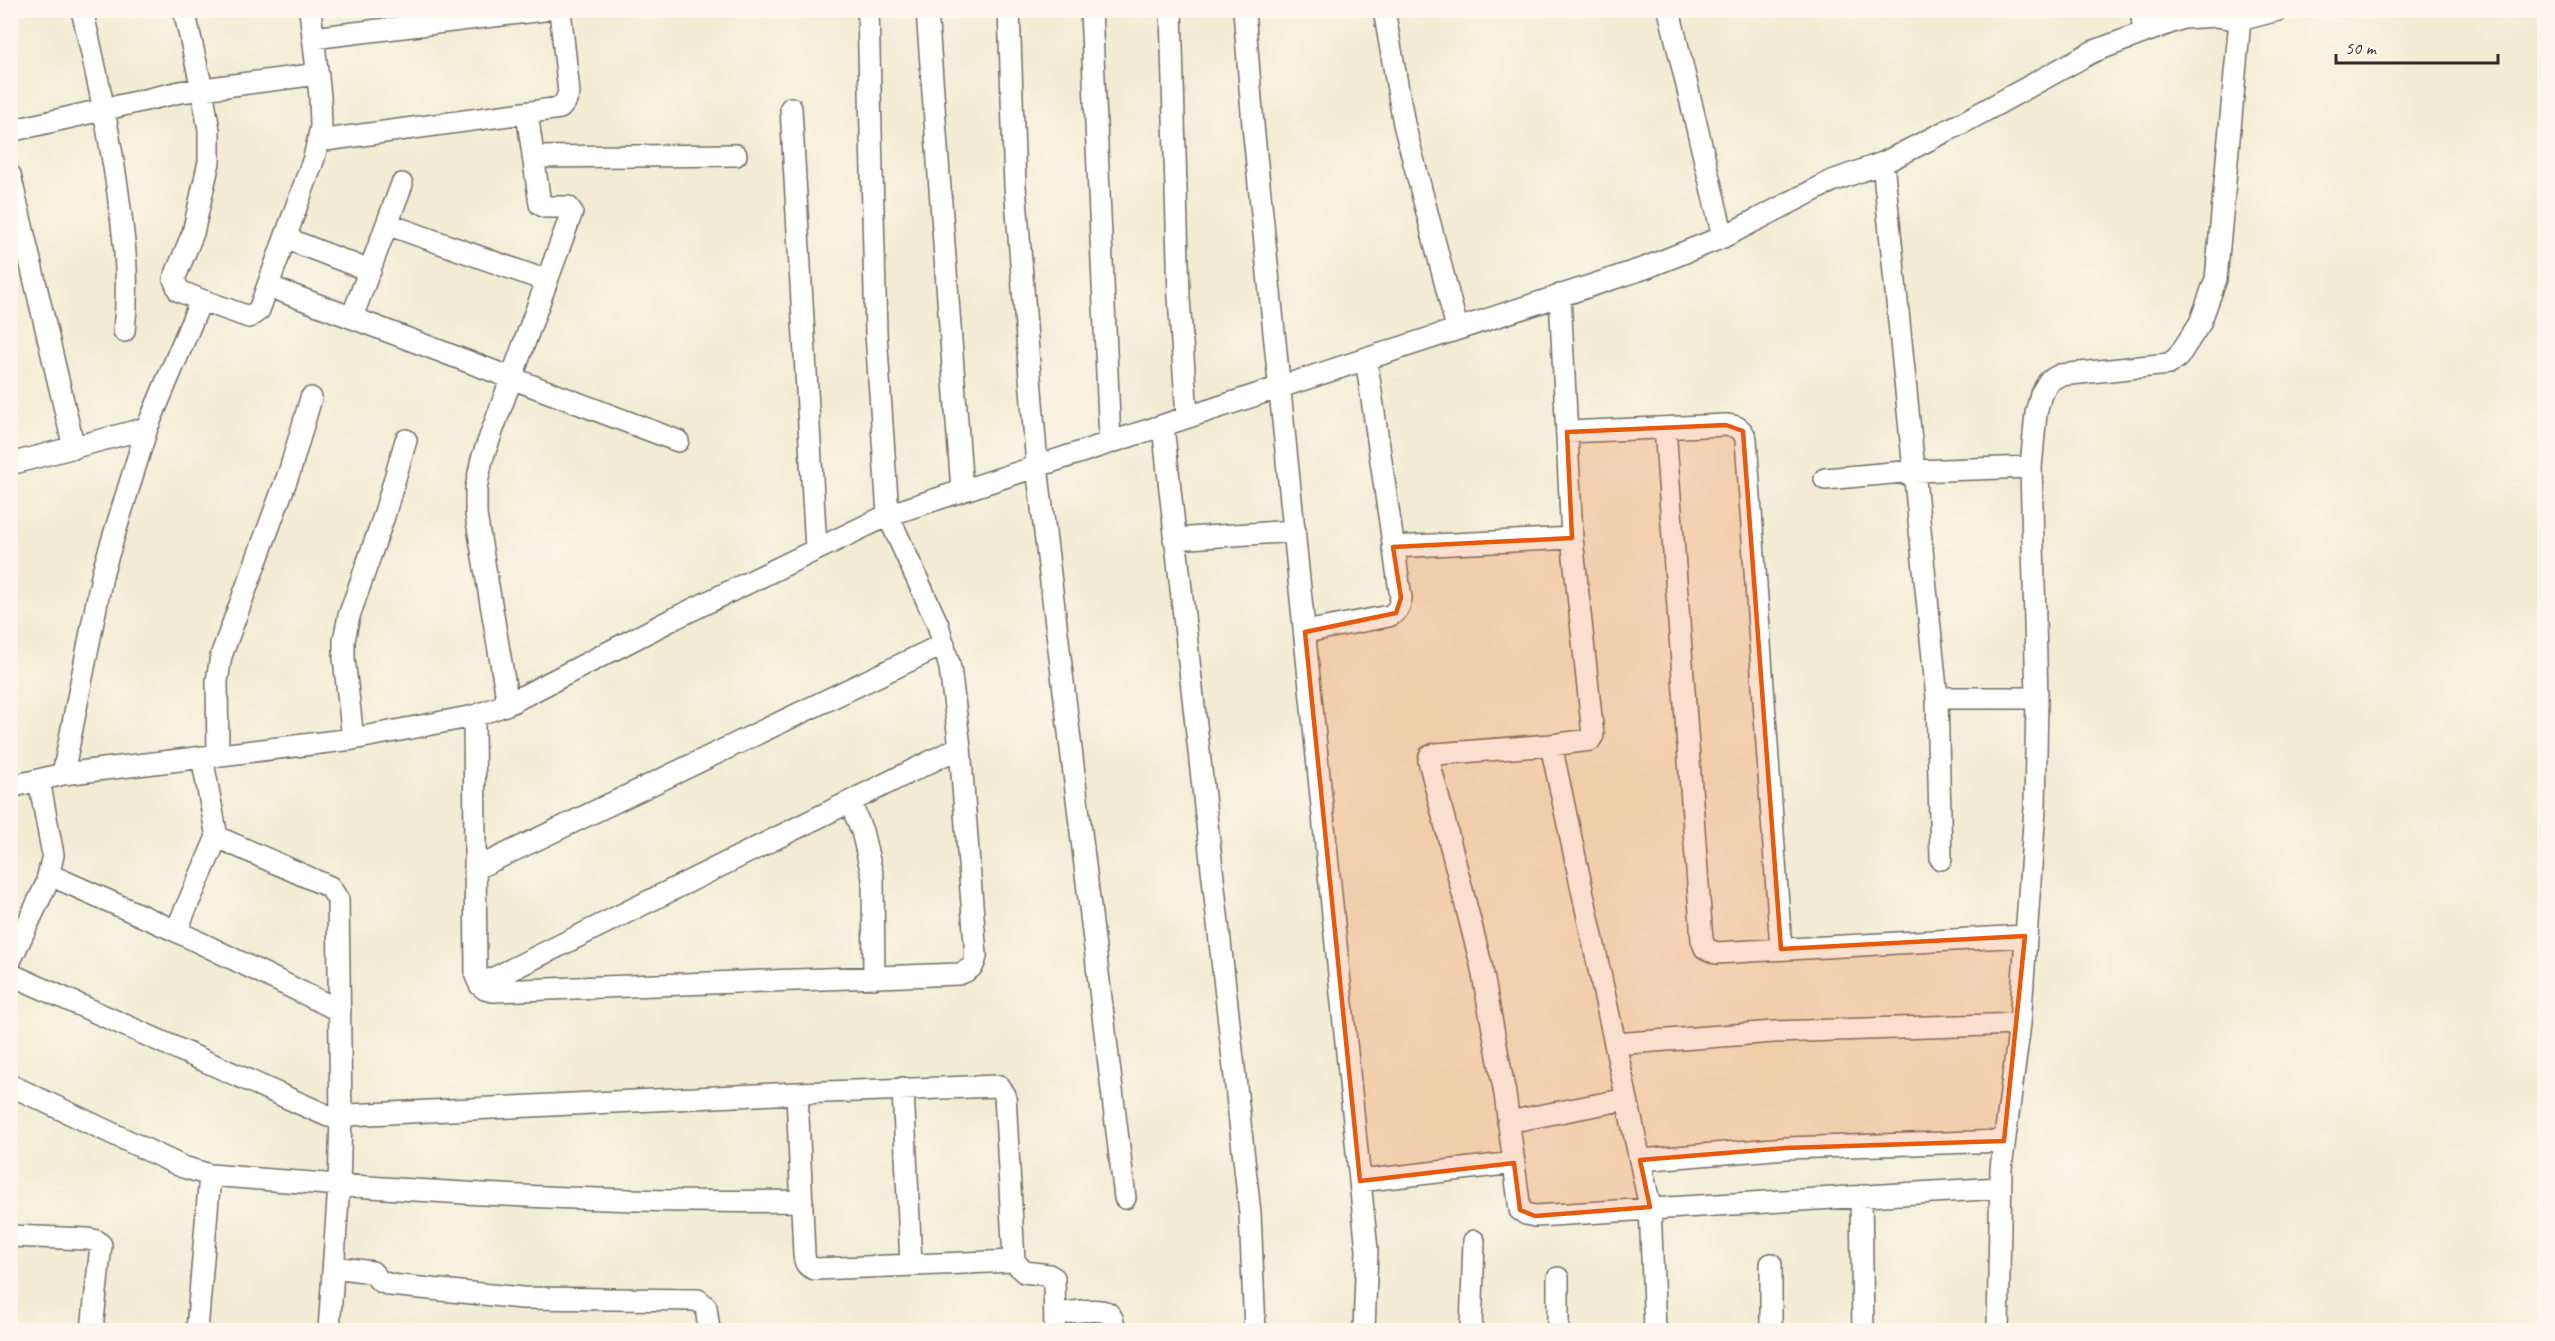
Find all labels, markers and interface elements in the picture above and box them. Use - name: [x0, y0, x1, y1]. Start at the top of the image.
- scale bar: [2336, 27, 2498, 65]
- text: 50 m: [2345, 37, 2378, 59]

